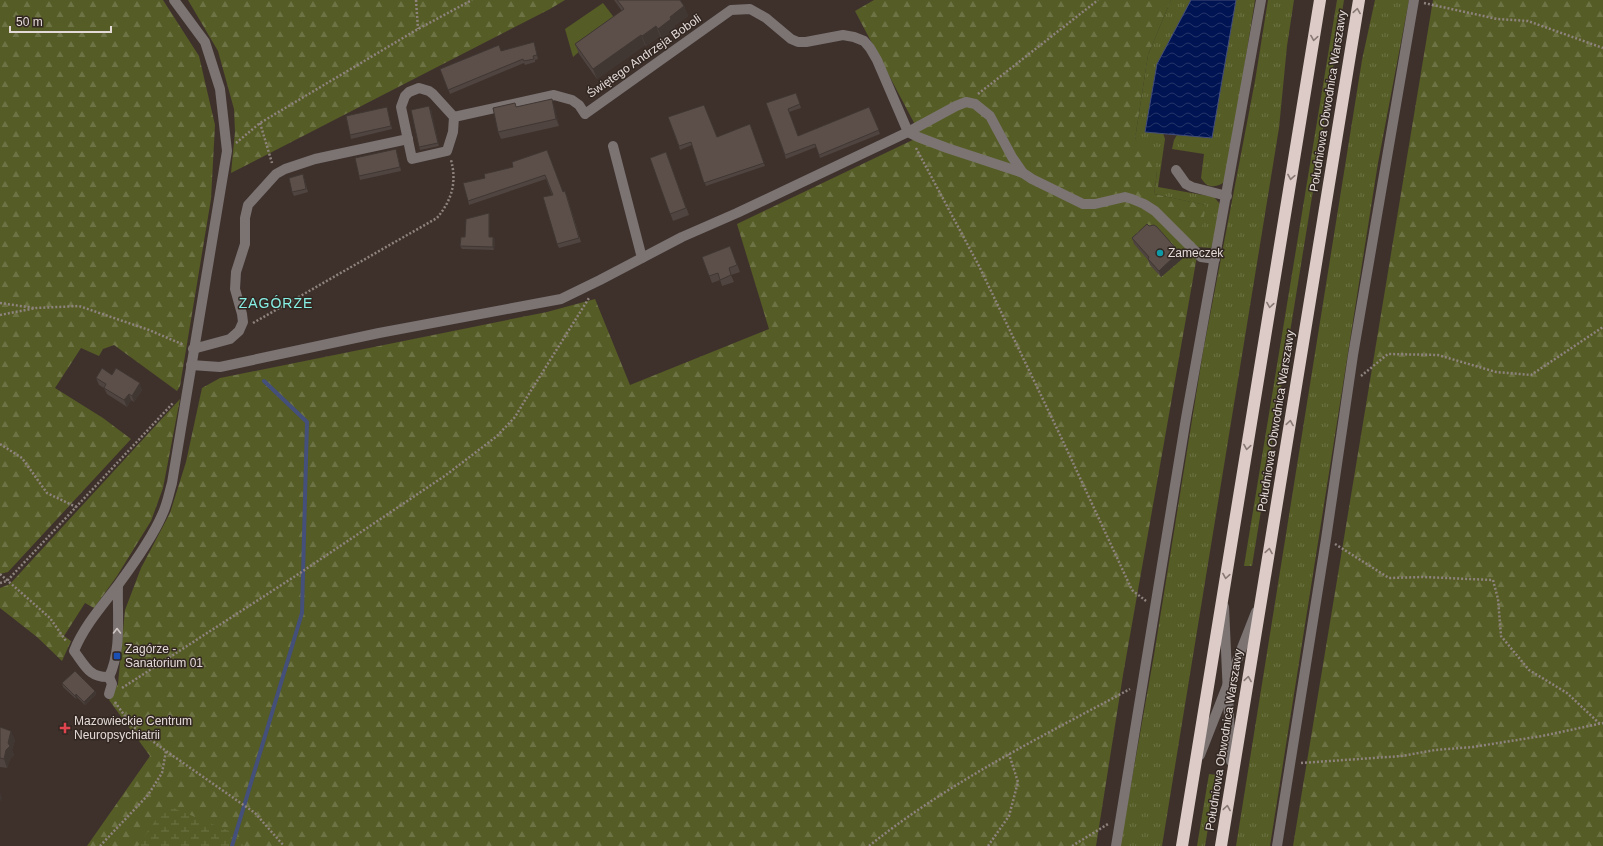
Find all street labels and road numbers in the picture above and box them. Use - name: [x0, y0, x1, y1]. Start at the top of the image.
- street label: Południowa Obwodnica Warszawy: [1307, 9, 1349, 193]
- street label: Świętego Andrzeja Boboli: [584, 10, 704, 101]
- street label: Południowa Obwodnica Warszawy: [1255, 329, 1297, 513]
- street label: Południowa Obwodnica Warszawy: [1203, 648, 1245, 832]

